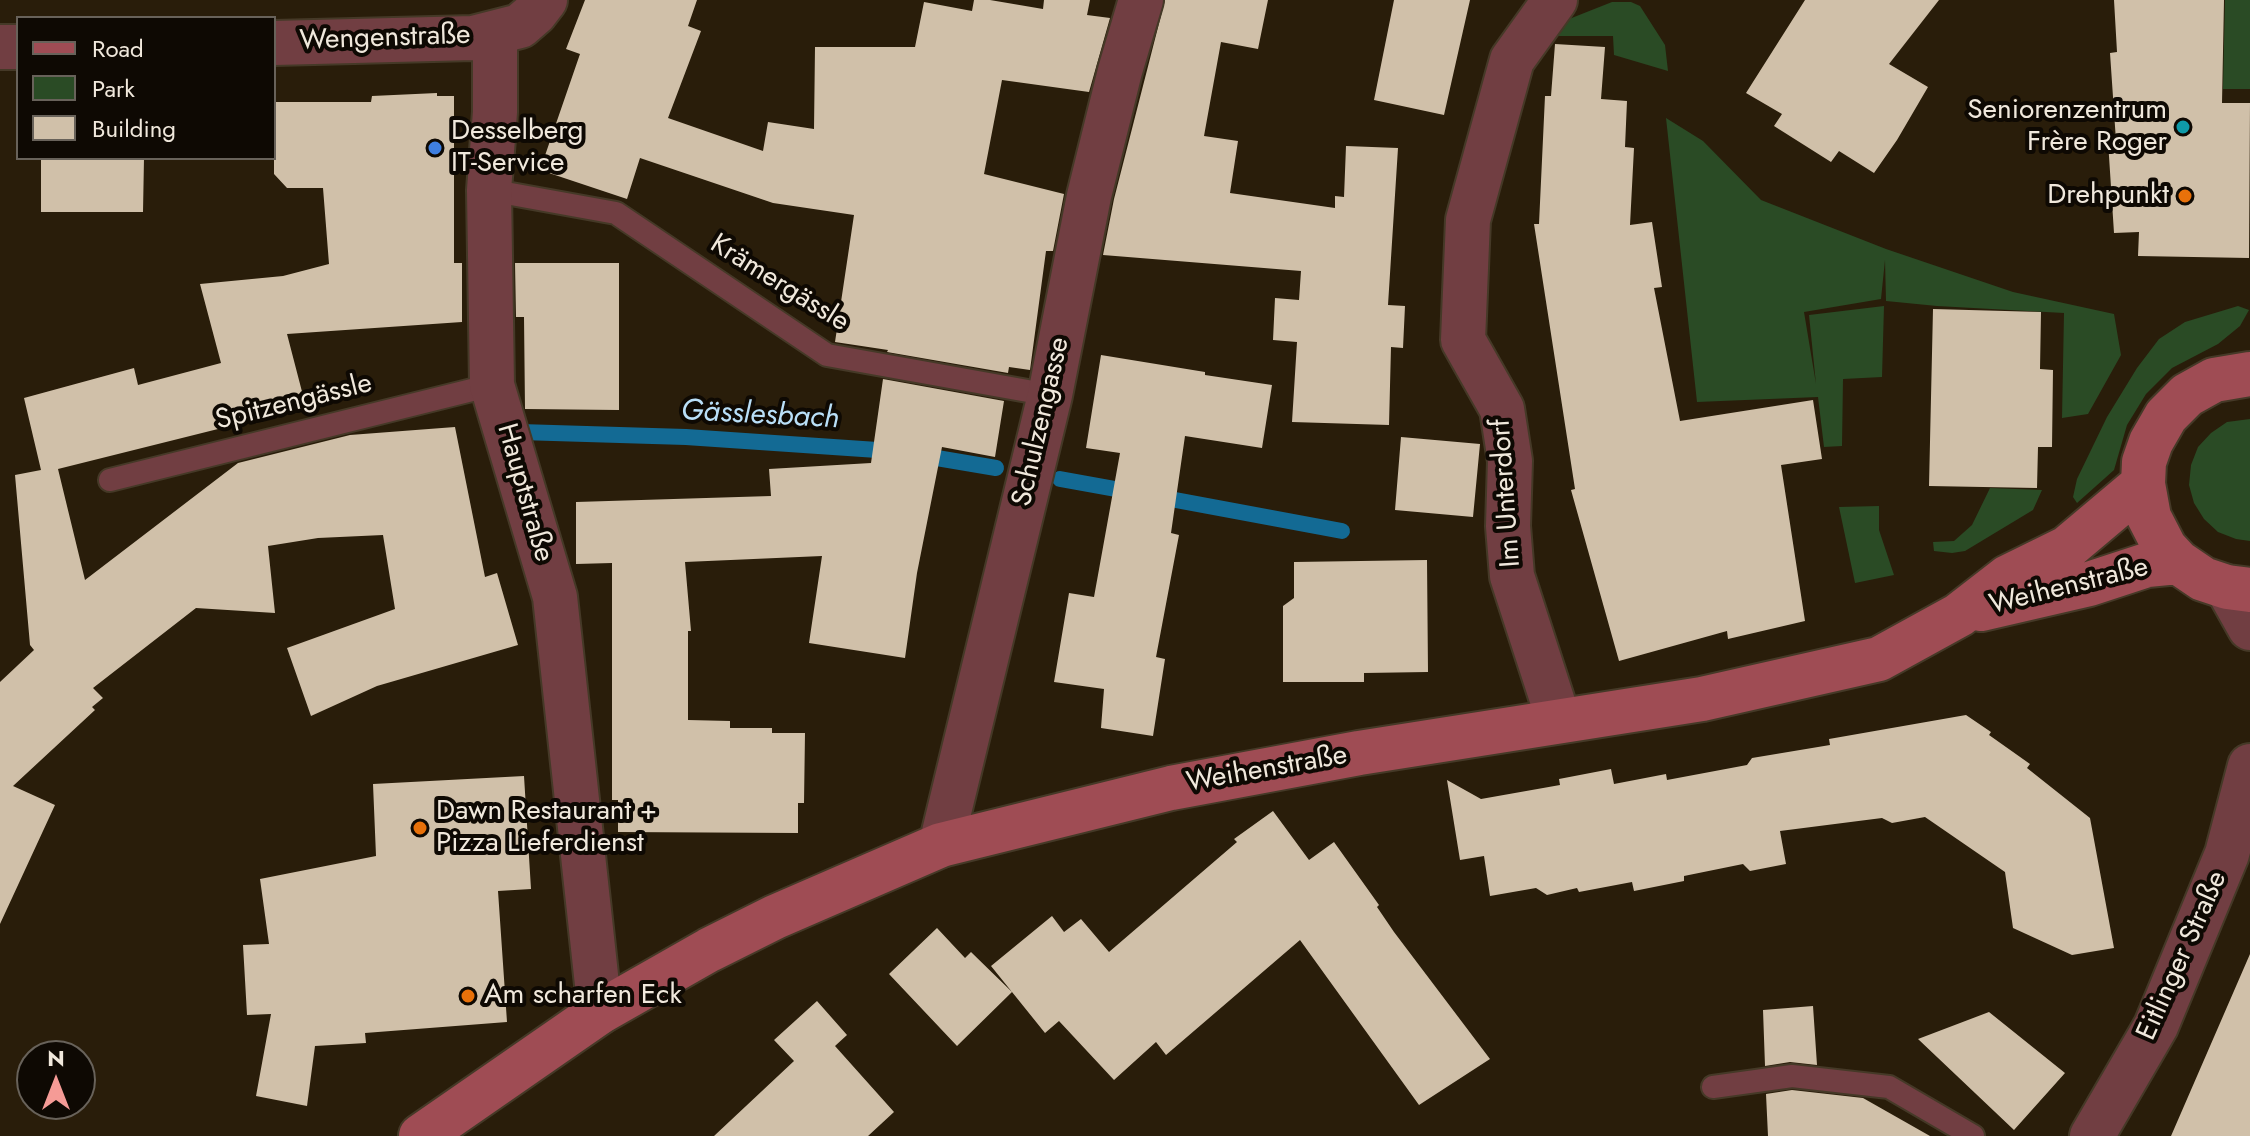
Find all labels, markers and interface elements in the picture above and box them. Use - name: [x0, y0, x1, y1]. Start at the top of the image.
- legend: [16, 16, 276, 160]
- street label: Wengenstraße: [299, 19, 471, 59]
- text: Road: [92, 31, 144, 66]
- text: Park: [92, 71, 135, 106]
- place label: Seniorenzentrum Frère Roger: [1967, 94, 2167, 160]
- text: Building: [92, 111, 176, 146]
- place label: Desselberg IT-Service: [451, 115, 583, 181]
- marker: Seniorenzentrum Frère Roger: [2174, 118, 2192, 136]
- marker: Desselberg IT-Service: [426, 139, 444, 157]
- place label: Drehpunkt: [2047, 179, 2169, 213]
- marker: Drehpunkt: [2176, 187, 2194, 205]
- street label: Krämergässle: [703, 228, 855, 340]
- street label: Schulzengasse: [1006, 334, 1078, 510]
- street label: Spitzengässle: [212, 367, 376, 439]
- water label: Gässlesbach: [680, 394, 840, 438]
- street label: Im Unterdorf: [1485, 418, 1529, 568]
- street label: Hauptstraße: [488, 420, 560, 566]
- street label: Weihenstraße: [1986, 551, 2152, 623]
- street label: Weihenstraße: [1184, 739, 1350, 801]
- place label: Dawn Restaurant + Pizza Lieferdienst: [436, 795, 657, 861]
- marker: Dawn Restaurant + Pizza Lieferdienst: [411, 819, 429, 837]
- street label: Eitlinger Straße: [2131, 866, 2235, 1046]
- place label: Am scharfen Eck: [484, 979, 682, 1013]
- marker: Am scharfen Eck: [459, 987, 477, 1005]
- north arrow: [16, 1040, 96, 1120]
- text: N: [47, 1042, 65, 1074]

